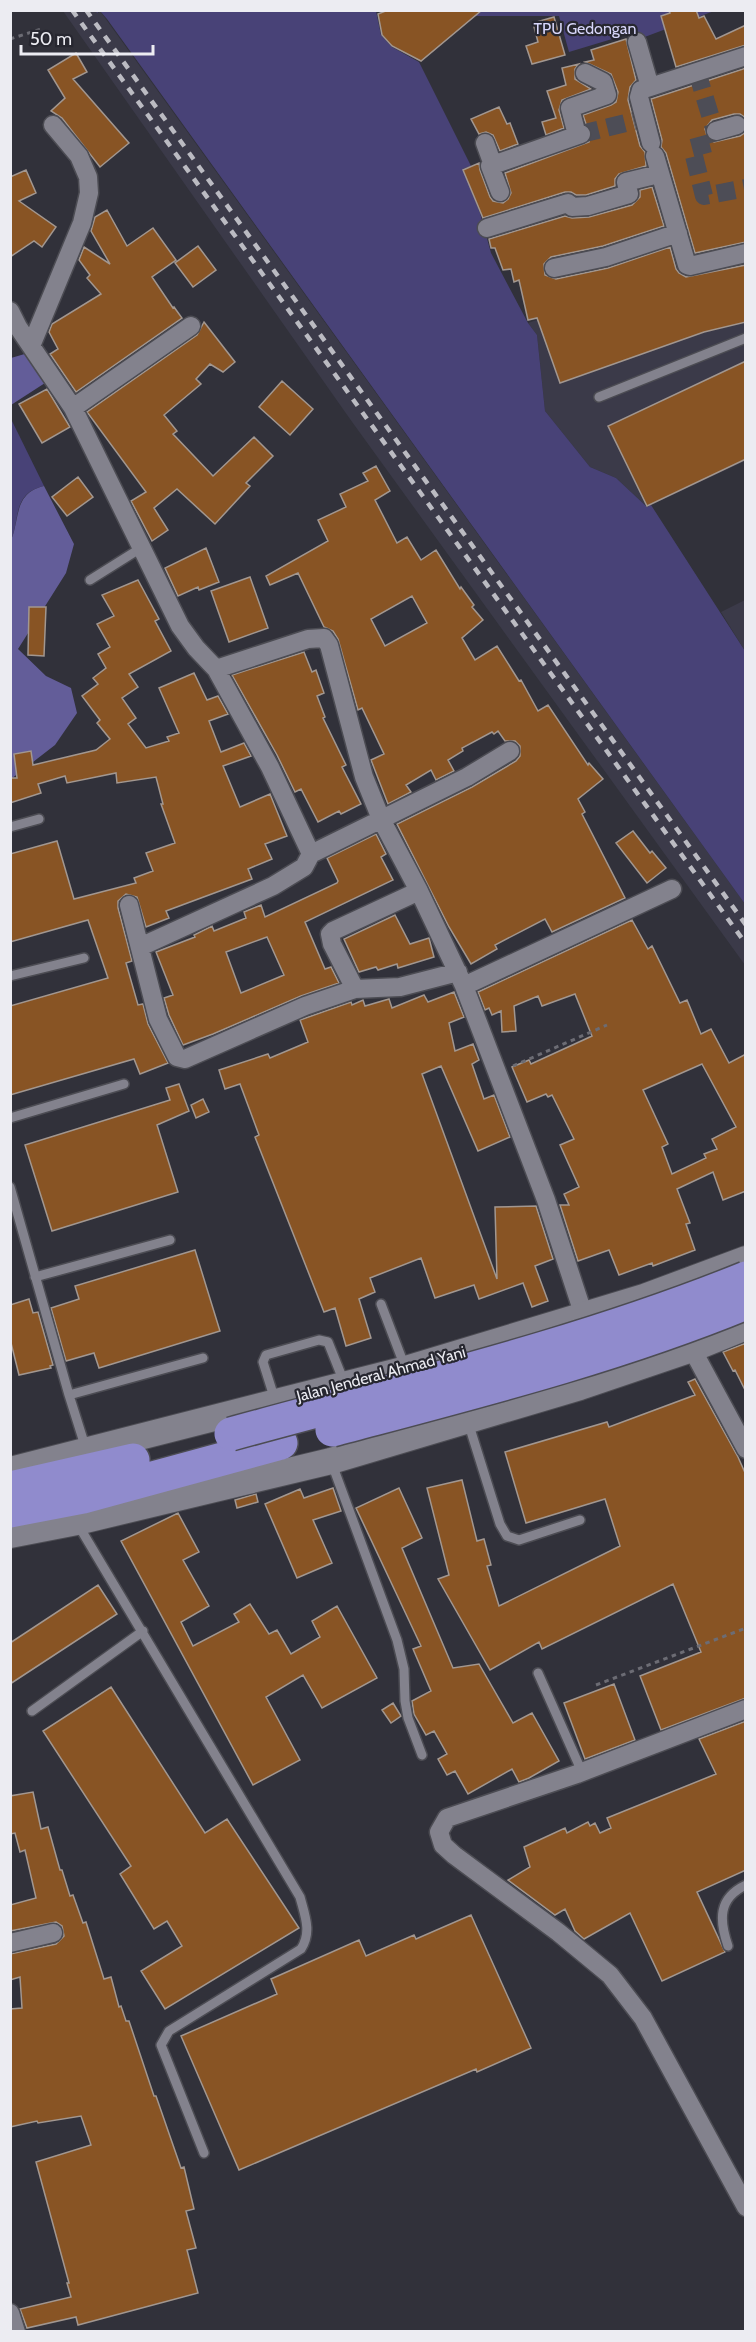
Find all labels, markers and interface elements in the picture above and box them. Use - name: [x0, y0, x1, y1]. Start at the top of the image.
- scale bar: [21, 18, 153, 56]
- park label: TPU Gedongan: [534, 19, 637, 38]
- text: 50 m: [30, 28, 72, 50]
- street label: Jalan Jenderal Ahmad Yani: [293, 1342, 468, 1406]

